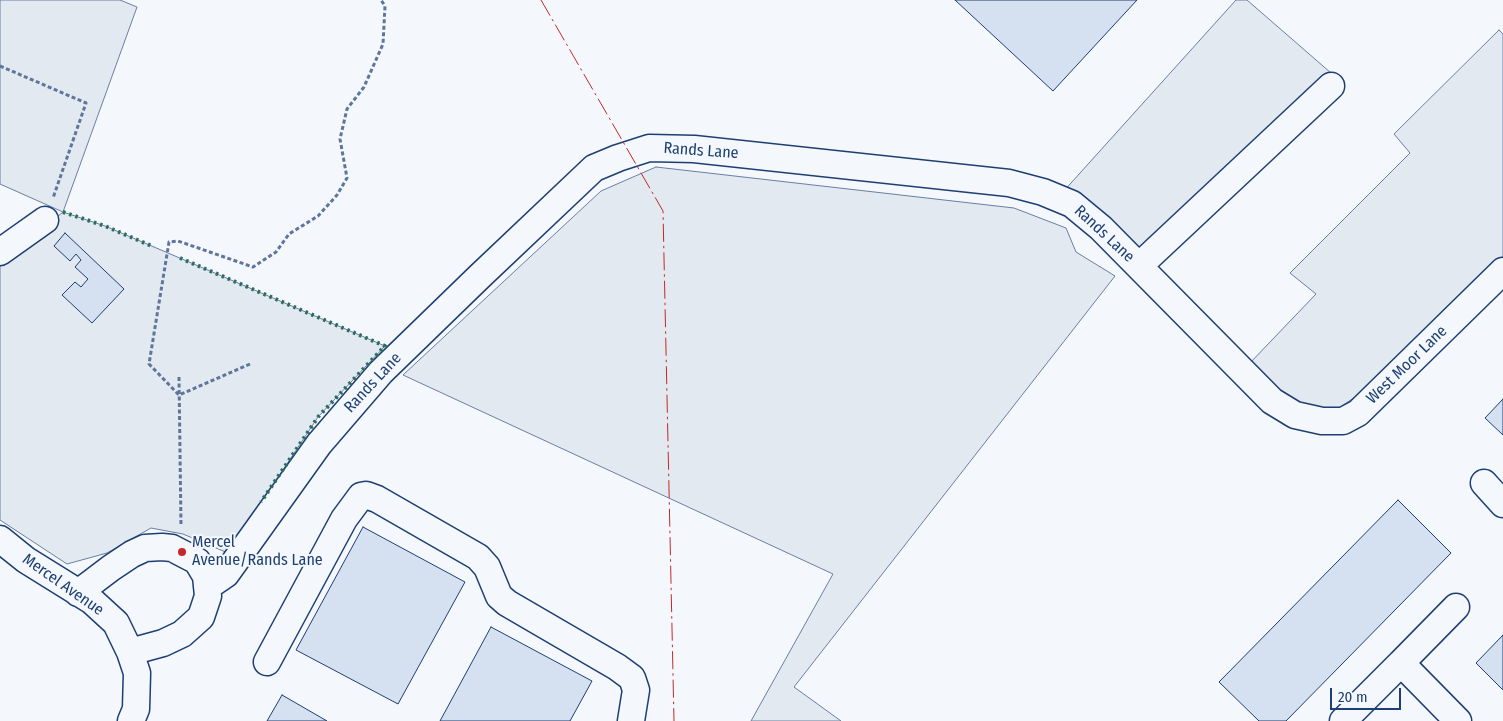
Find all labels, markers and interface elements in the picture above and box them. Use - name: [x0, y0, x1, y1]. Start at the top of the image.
- street label: Rands Lane: [663, 139, 739, 163]
- street label: Rands Lane: [1070, 201, 1138, 267]
- street label: West Moor Lane: [1363, 322, 1451, 408]
- street label: Rands Lane: [340, 349, 406, 417]
- place label: Mercel Avenue/Rands Lane: [192, 533, 323, 571]
- marker: Mercel Avenue/Rands Lane: [176, 546, 188, 558]
- street label: Mercel Avenue: [19, 550, 107, 620]
- scale bar: [1333, 678, 1404, 710]
- text: 20 m: [1338, 688, 1368, 706]

